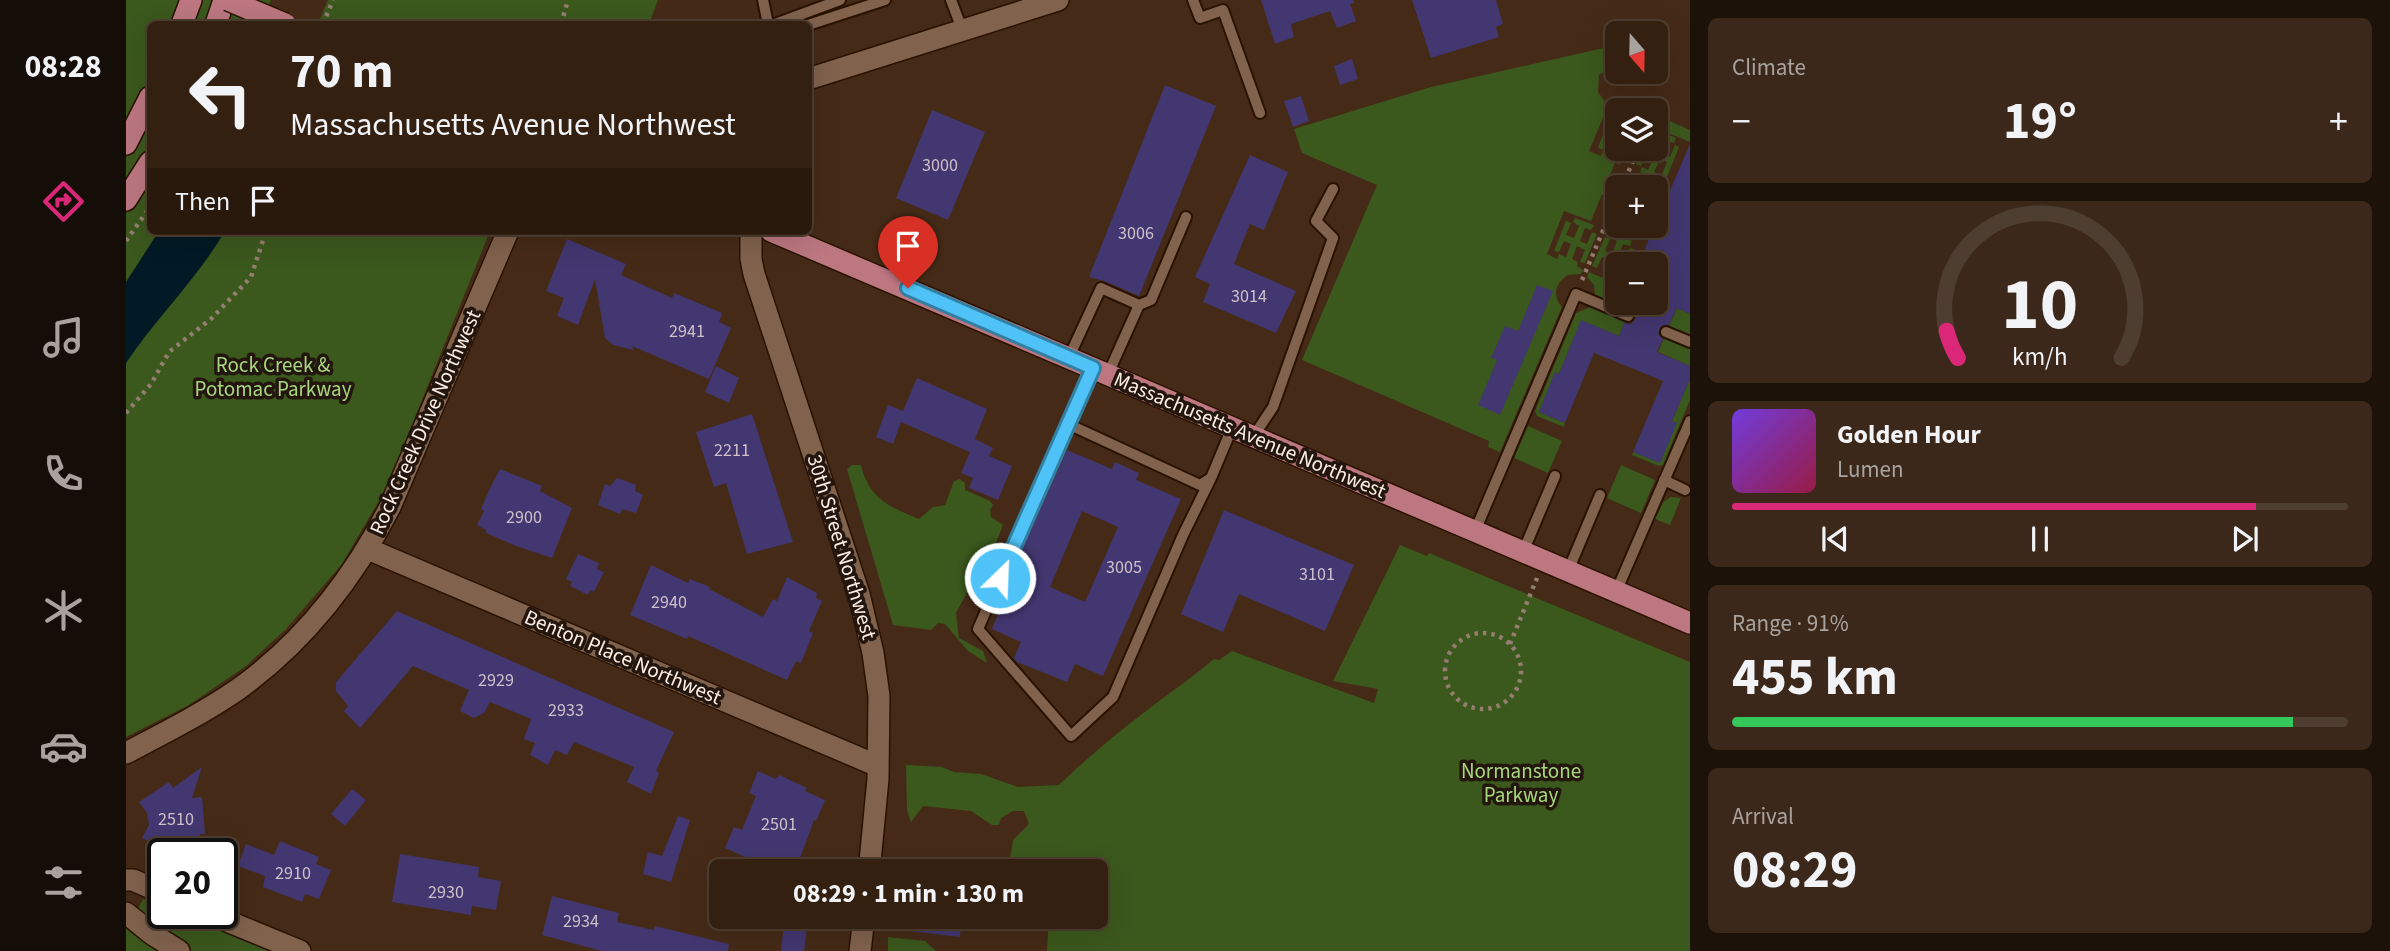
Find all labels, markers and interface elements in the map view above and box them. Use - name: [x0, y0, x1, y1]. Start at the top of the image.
- north arrow: [1605, 21, 1668, 84]
- map controls: [1605, 21, 1668, 315]
- text: 70 m: [290, 37, 394, 107]
- text: 08:28: [24, 44, 102, 90]
- icon: left: [175, 49, 266, 140]
- text: Climate: [1732, 51, 1806, 84]
- text: 19°: [2003, 85, 2077, 159]
- text: −: [1732, 95, 1751, 149]
- text: +: [2329, 95, 2348, 149]
- button: layers: [1605, 98, 1668, 161]
- text: Massachusetts Avenue Northwest: [290, 102, 736, 148]
- house number: 3000: [922, 153, 958, 178]
- button: +: [1605, 175, 1668, 238]
- icon: directions: [39, 177, 88, 226]
- icon: arrive: [244, 182, 282, 220]
- text: Then: [175, 183, 230, 220]
- pin: [878, 216, 938, 288]
- house number: 3006: [1118, 221, 1154, 246]
- icon: arrive: [889, 227, 927, 265]
- button: −: [1605, 252, 1668, 315]
- text: 10: [2002, 254, 2078, 358]
- house number: 3014: [1231, 284, 1267, 309]
- street label: Rock Creek Drive Northwest: [362, 305, 488, 539]
- icon: music: [39, 313, 88, 362]
- house number: 2941: [669, 319, 705, 344]
- text: km/h: [2012, 339, 2068, 375]
- park label: Rock Creek & Potomac Parkway: [195, 350, 352, 404]
- street label: Massachusetts Avenue Northwest: [1109, 364, 1391, 506]
- text: Golden Hour: [1837, 416, 1981, 453]
- house number: 2211: [714, 438, 750, 463]
- icon: phone: [39, 449, 88, 498]
- street label: 30th Street Northwest: [800, 451, 884, 643]
- text: Lumen: [1837, 453, 1904, 486]
- house number: 2900: [506, 505, 542, 530]
- icon: previous: [1816, 520, 1854, 558]
- icon: pause: [2021, 520, 2059, 558]
- icon: next: [2226, 520, 2264, 558]
- position arrow: [963, 541, 1037, 615]
- house number: 3005: [1106, 555, 1142, 580]
- house number: 3101: [1299, 562, 1335, 587]
- icon: climate: [39, 586, 88, 635]
- house number: 2940: [651, 590, 687, 615]
- street label: Benton Place Northwest: [520, 602, 726, 712]
- text: Range · 91%: [1732, 607, 1849, 640]
- text: 455 km: [1732, 641, 1898, 715]
- house number: 2929: [478, 668, 514, 693]
- house number: 2933: [548, 698, 584, 723]
- icon: car: [39, 722, 88, 771]
- park label: Normanstone Parkway: [1461, 756, 1581, 810]
- text: Arrival: [1732, 800, 1794, 833]
- house number: 2510: [158, 807, 194, 832]
- house number: 2501: [761, 812, 797, 837]
- text: 08:29: [1732, 834, 1857, 908]
- speed limit sign: 20: [147, 838, 238, 929]
- icon: filters: [39, 858, 88, 907]
- house number: 2910: [275, 861, 311, 886]
- text: 08:29 · 1 min · 130 m: [793, 875, 1024, 912]
- house number: 2930: [428, 880, 464, 905]
- house number: 2934: [563, 909, 599, 934]

